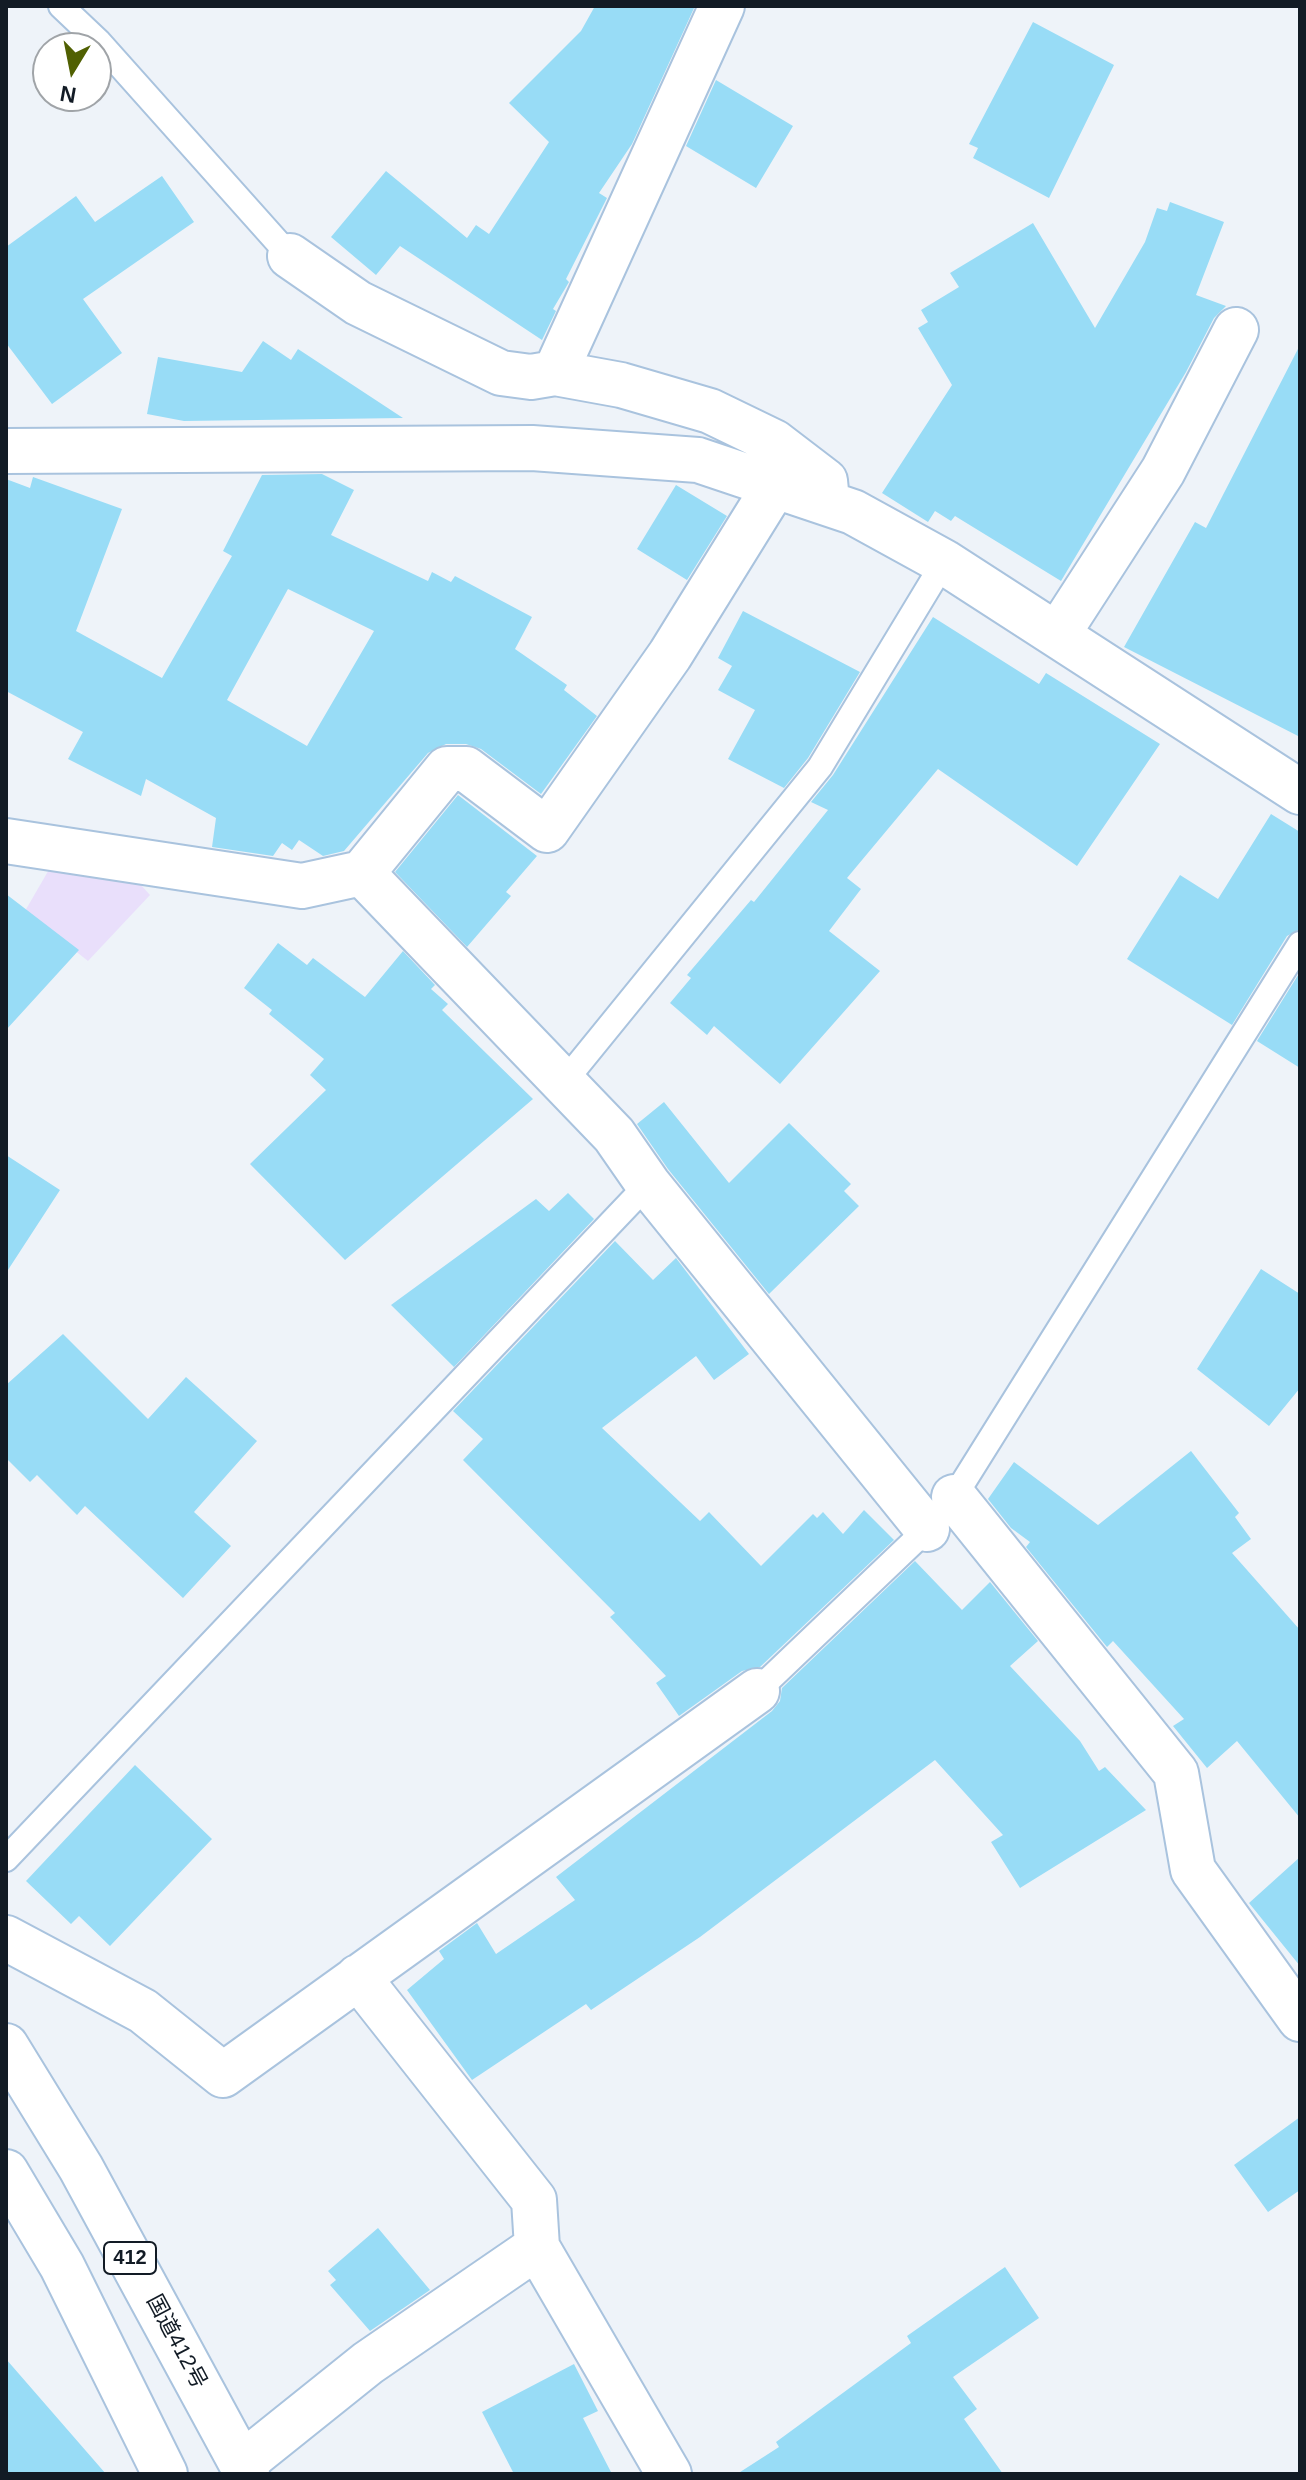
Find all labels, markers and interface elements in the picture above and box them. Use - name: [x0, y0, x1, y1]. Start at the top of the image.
- north arrow: [32, 32, 112, 112]
- text: N: [58, 80, 78, 108]
- road number: 412: [104, 2242, 156, 2274]
- street label: 国道412号: [140, 2290, 212, 2394]

